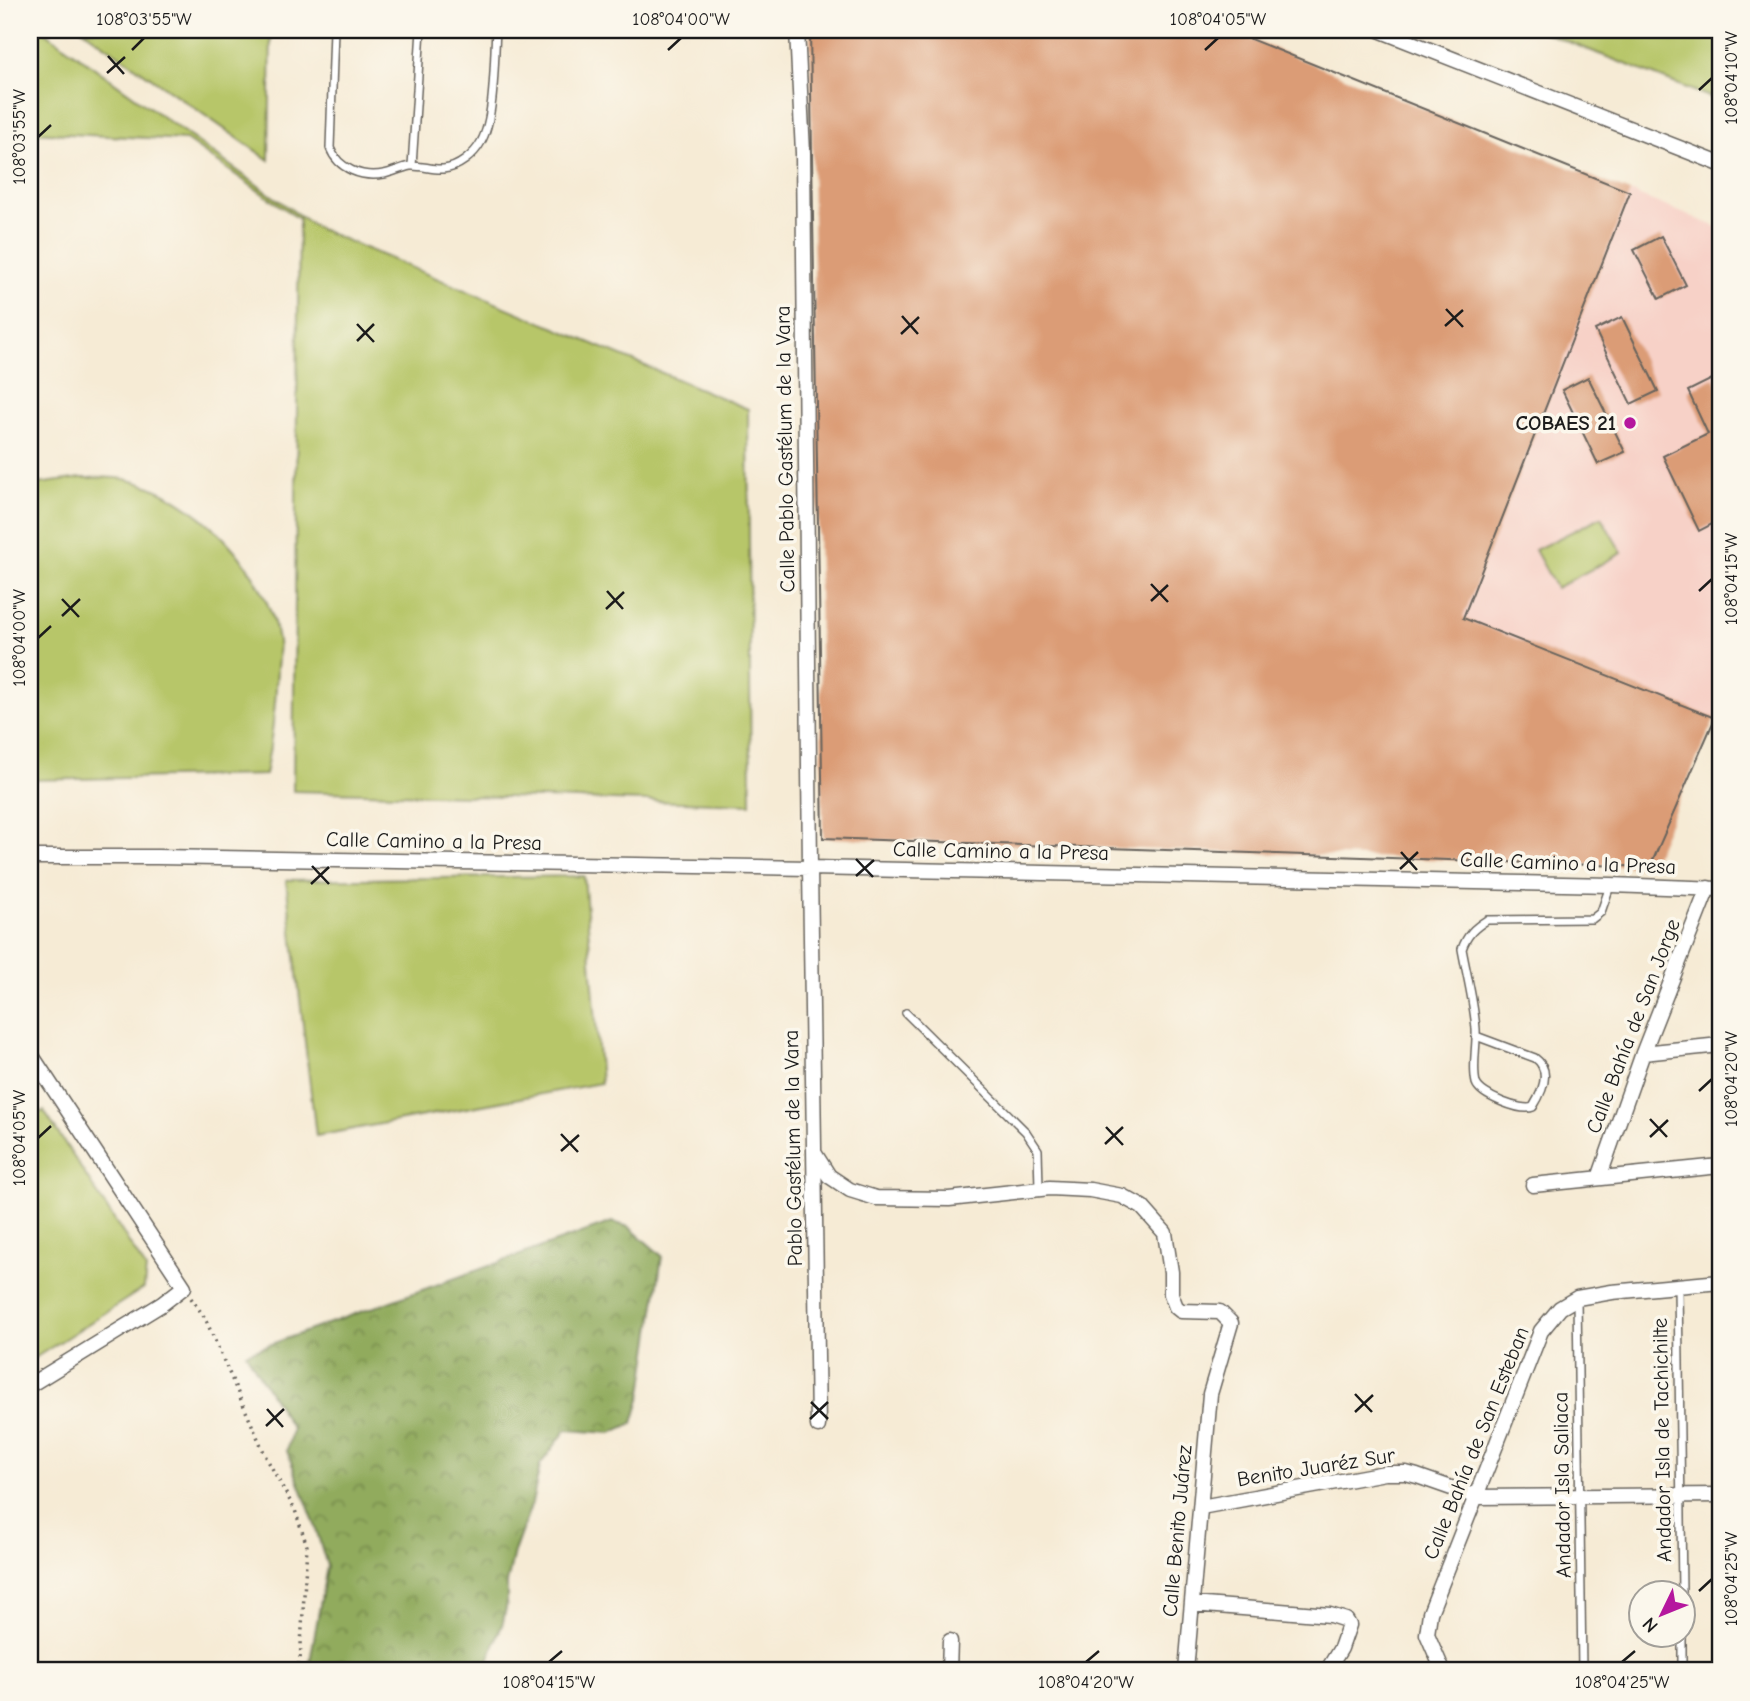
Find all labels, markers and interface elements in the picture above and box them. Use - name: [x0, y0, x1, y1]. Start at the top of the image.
- text: 108°03'55"W: [96, 9, 192, 30]
- text: 108°04'00"W: [632, 9, 730, 30]
- text: 108°04'05"W: [1170, 9, 1267, 30]
- text: 108°04'10"W: [1721, 31, 1742, 125]
- text: 108°03'55"W: [9, 89, 30, 185]
- street label: Calle Pablo Gastélum de la Vara: [770, 305, 800, 593]
- place label: COBAES 21: [1515, 411, 1616, 435]
- marker: COBAES 21: [1622, 415, 1638, 431]
- text: 108°04'15"W: [1721, 532, 1742, 625]
- text: 108°04'00"W: [9, 589, 30, 687]
- street label: Calle Camino a la Presa: [326, 827, 542, 855]
- street label: Calle Camino a la Presa: [893, 837, 1109, 865]
- street label: Calle Camino a la Presa: [1460, 847, 1676, 879]
- street label: Calle Bahía de San Jorge: [1581, 915, 1685, 1137]
- street label: Pablo Gastélum de la Vara: [779, 1029, 807, 1267]
- text: 108°04'20"W: [1721, 1031, 1742, 1127]
- text: 108°04'05"W: [9, 1089, 30, 1186]
- street label: Andador Isla de Tachichilte: [1648, 1318, 1676, 1562]
- street label: Calle Bahía de San Esteban: [1418, 1323, 1534, 1563]
- street label: Andador Isla Saliaca: [1548, 1392, 1576, 1578]
- street label: Benito Juaréz Sur: [1235, 1443, 1397, 1491]
- street label: Calle Benito Juárez: [1158, 1444, 1196, 1618]
- text: 108°04'25"W: [1721, 1531, 1742, 1626]
- north arrow: [1628, 1578, 1698, 1648]
- text: N: [1638, 1613, 1663, 1637]
- text: 108°04'15"W: [503, 1672, 596, 1693]
- text: 108°04'20"W: [1038, 1672, 1134, 1693]
- text: 108°04'25"W: [1575, 1672, 1670, 1693]

